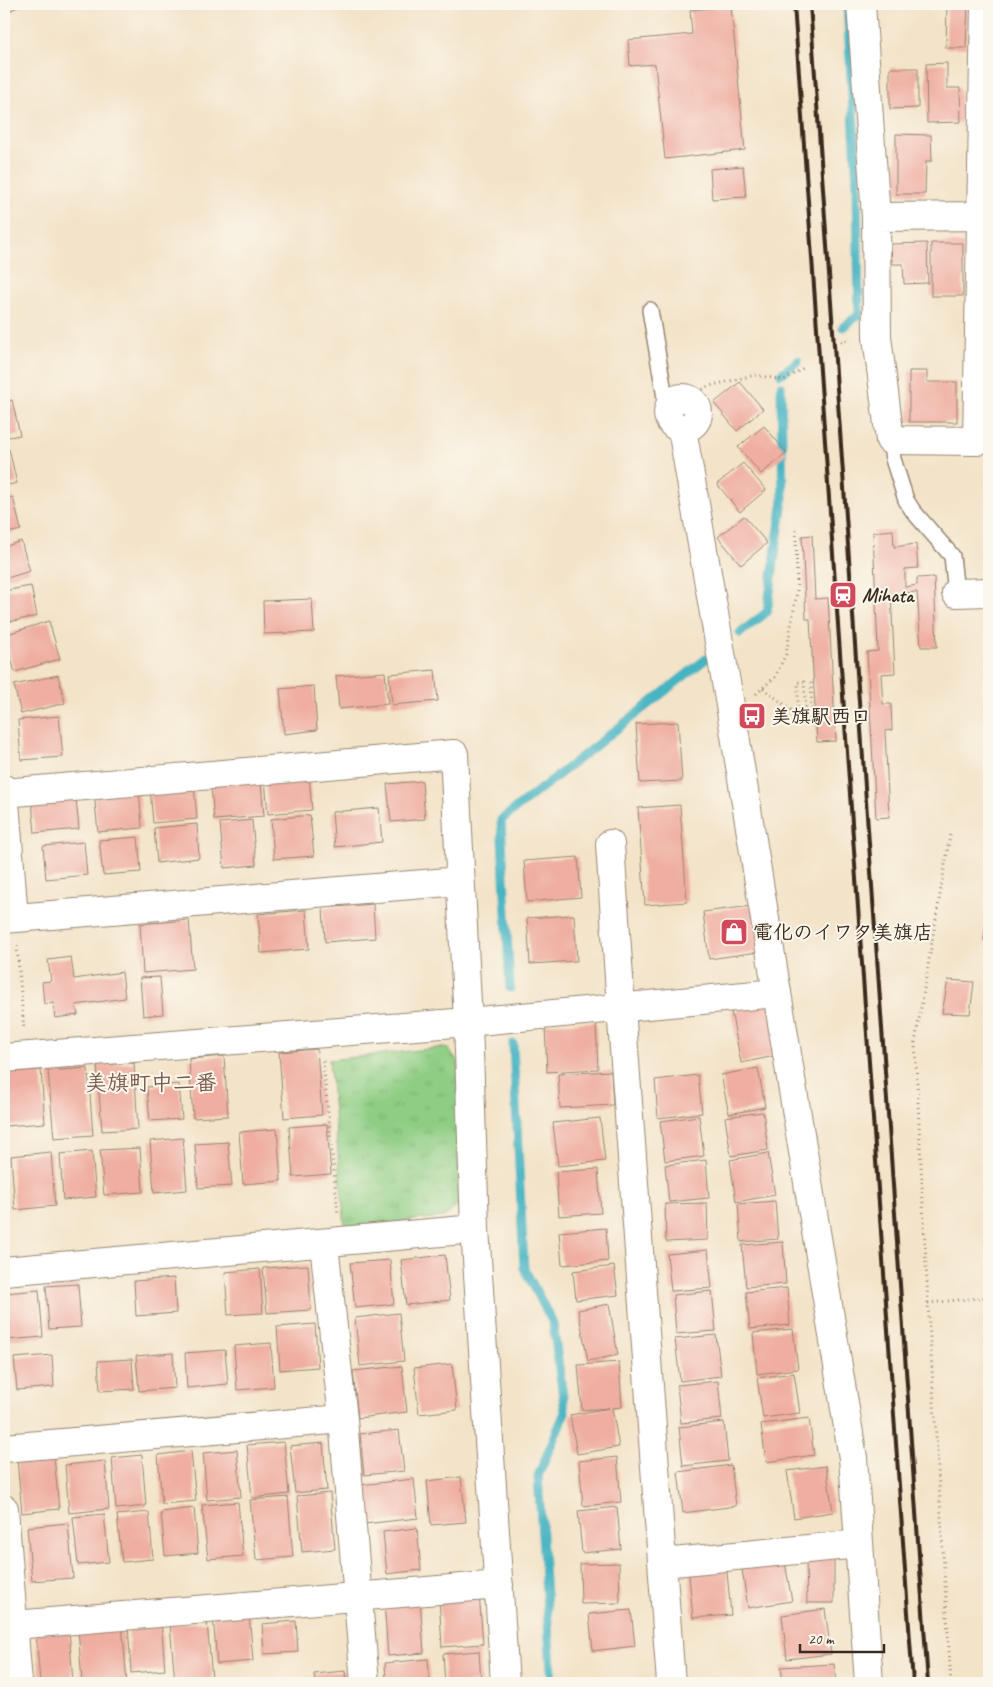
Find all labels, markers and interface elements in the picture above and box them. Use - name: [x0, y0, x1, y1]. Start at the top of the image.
- station icon: Mihata: [828, 580, 858, 610]
- place label: Mihata: [862, 583, 915, 608]
- bus stop icon: 美旗駅西口: [737, 701, 767, 731]
- place label: 美旗駅西口: [771, 704, 871, 729]
- shop icon: 電化のイワタ美旗店: [719, 917, 749, 947]
- place label: 電化のイワタ美旗店: [753, 920, 933, 945]
- district label: 美旗町中二番: [85, 1069, 217, 1097]
- scale bar: [800, 1622, 884, 1654]
- text: 20 m: [808, 1630, 835, 1649]

